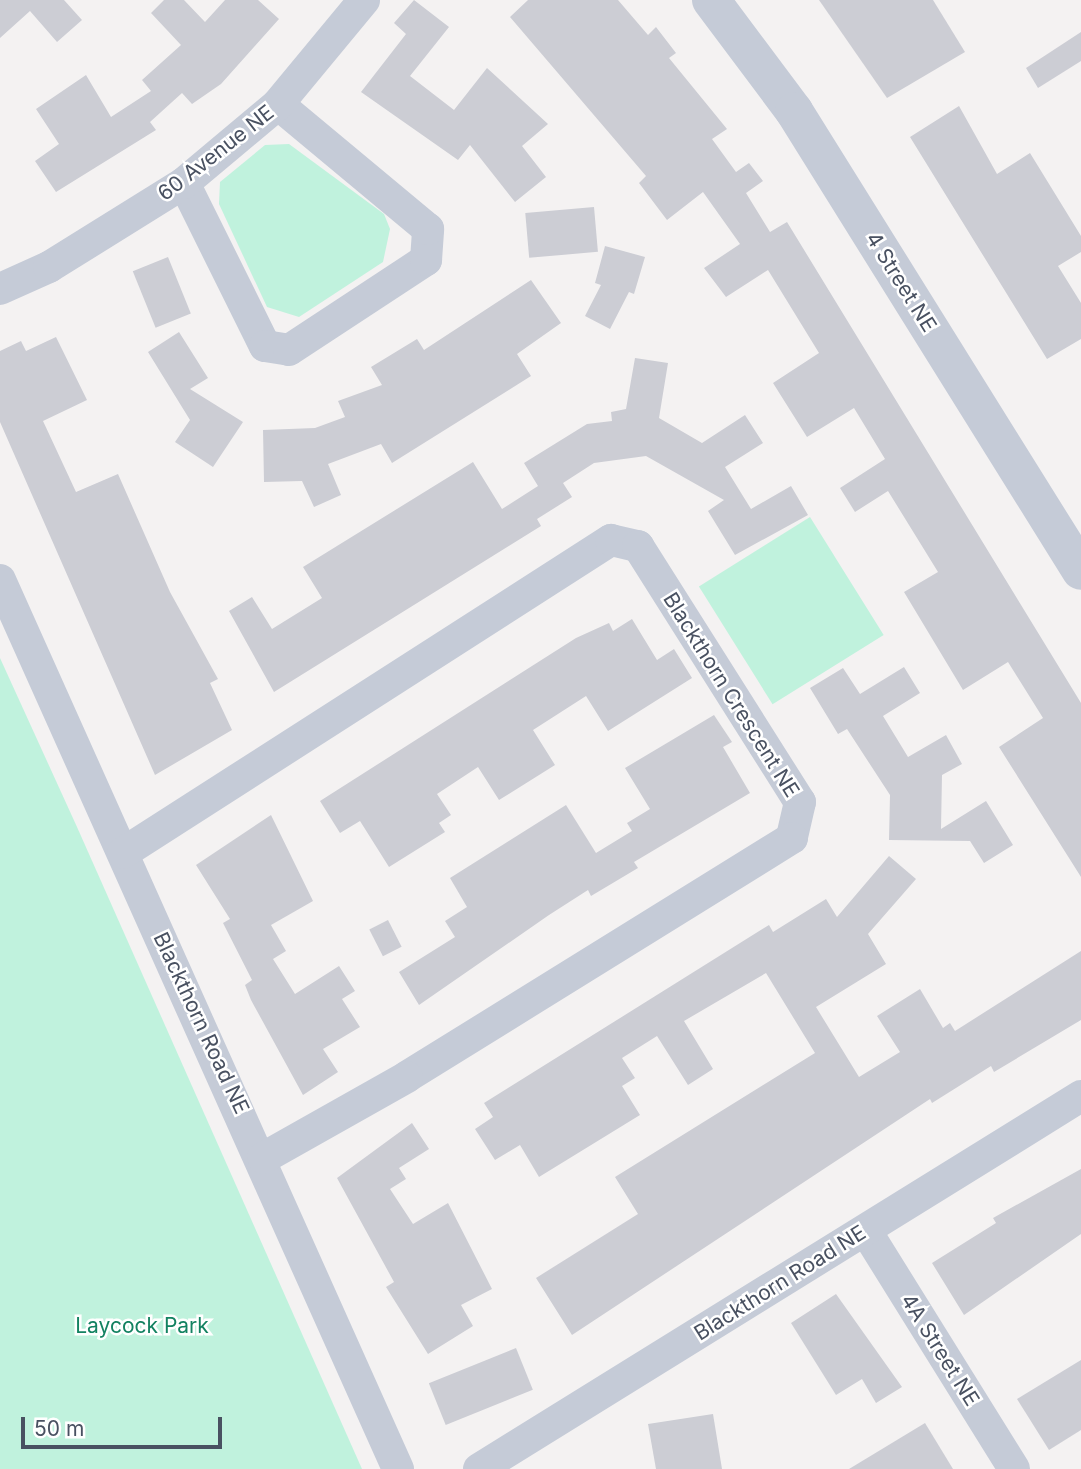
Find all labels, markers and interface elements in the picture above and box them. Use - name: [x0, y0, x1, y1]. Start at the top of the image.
- street label: 60 Avenue NE: [153, 100, 279, 206]
- street label: 4 Street NE: [860, 227, 942, 337]
- street label: Blackthorn Crescent NE: [658, 588, 804, 802]
- street label: Blackthorn Road NE: [148, 928, 254, 1118]
- street label: Blackthorn Road NE: [690, 1220, 870, 1346]
- street label: 4A Street NE: [896, 1289, 984, 1411]
- park label: Laycock Park: [75, 1313, 209, 1339]
- scale bar: [24, 1402, 226, 1446]
- text: 50 m: [34, 1416, 84, 1441]

